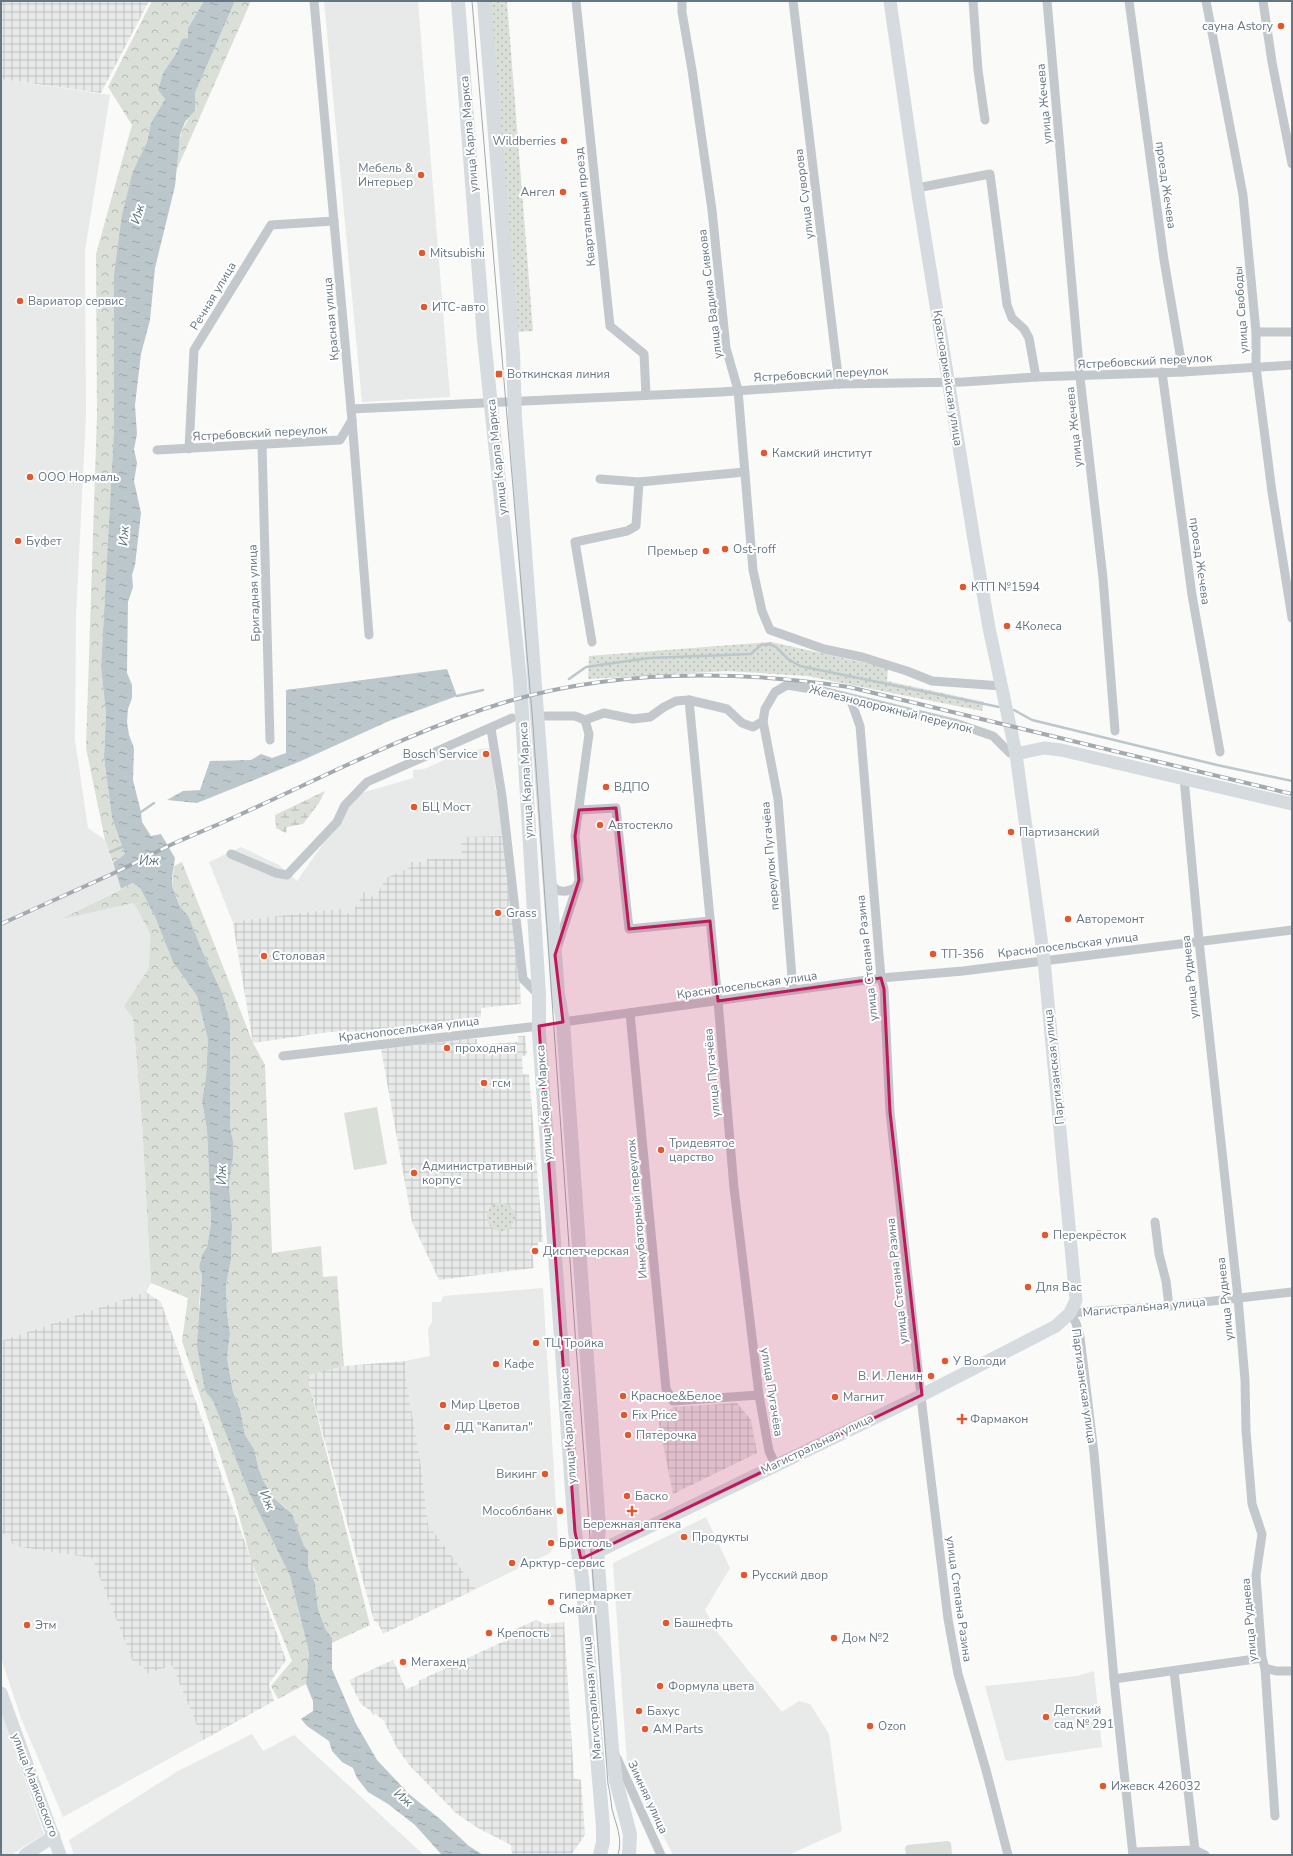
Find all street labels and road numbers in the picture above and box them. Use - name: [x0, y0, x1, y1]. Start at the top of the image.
- street label: улица Жечева: [1033, 63, 1055, 145]
- street label: улица Карла Маркса: [456, 75, 482, 193]
- street label: проезд Жечева: [1152, 140, 1180, 230]
- street label: Квартальный проезд: [571, 147, 599, 267]
- street label: улица Суворова: [791, 148, 817, 240]
- street label: улица Вадима Сивкова: [694, 228, 726, 360]
- street label: Речная улица: [186, 259, 240, 333]
- street label: улица Свободы: [1230, 266, 1252, 354]
- street label: Красная улица: [319, 277, 343, 361]
- street label: Красноармейская улица: [929, 309, 967, 447]
- street label: Ястребовский переулок: [1077, 349, 1213, 373]
- street label: Ястребовский переулок: [753, 362, 889, 386]
- street label: улица Жечева: [1062, 386, 1086, 468]
- street label: улица Карла Маркса: [483, 398, 511, 516]
- street label: Ястребовский переулок: [192, 421, 328, 445]
- street label: проезд Жечева: [1186, 516, 1214, 606]
- street label: Бригадная улица: [244, 544, 264, 642]
- street label: Железнодорожный переулок: [808, 681, 975, 737]
- street label: улица Карла Маркса: [515, 721, 537, 839]
- street label: переулок Пугачёва: [757, 801, 783, 911]
- street label: улица Степана Разина: [852, 894, 882, 1022]
- street label: Краснопосельская улица: [997, 928, 1139, 962]
- street label: улица Руднева: [1178, 934, 1202, 1020]
- street label: Краснопосельская улица: [676, 967, 818, 1003]
- street label: Партизанская улица: [1040, 1009, 1068, 1125]
- street label: Краснопосельская улица: [338, 1012, 480, 1046]
- street label: улица Пугачёва: [700, 1028, 724, 1118]
- street label: улица Карла Маркса: [532, 1044, 556, 1162]
- street label: Инкубаторный переулок: [623, 1138, 651, 1279]
- street label: улица Степана Разина: [882, 1217, 912, 1345]
- street label: улица Руднева: [1213, 1256, 1237, 1342]
- street label: Магистральная улица: [1082, 1294, 1206, 1320]
- street label: Партизанская улица: [1068, 1327, 1100, 1445]
- street label: улица Пугачёва: [757, 1346, 787, 1438]
- street label: улица Карла Маркса: [556, 1367, 580, 1485]
- street label: Магистральная улица: [758, 1410, 876, 1478]
- street label: улица Степана Разина: [942, 1535, 976, 1663]
- street label: улица Руднева: [1237, 1577, 1261, 1663]
- street label: Магистральная улица: [579, 1636, 605, 1760]
- street label: улица Маяковского: [8, 1731, 62, 1840]
- street label: Зимняя улица: [624, 1758, 672, 1836]

